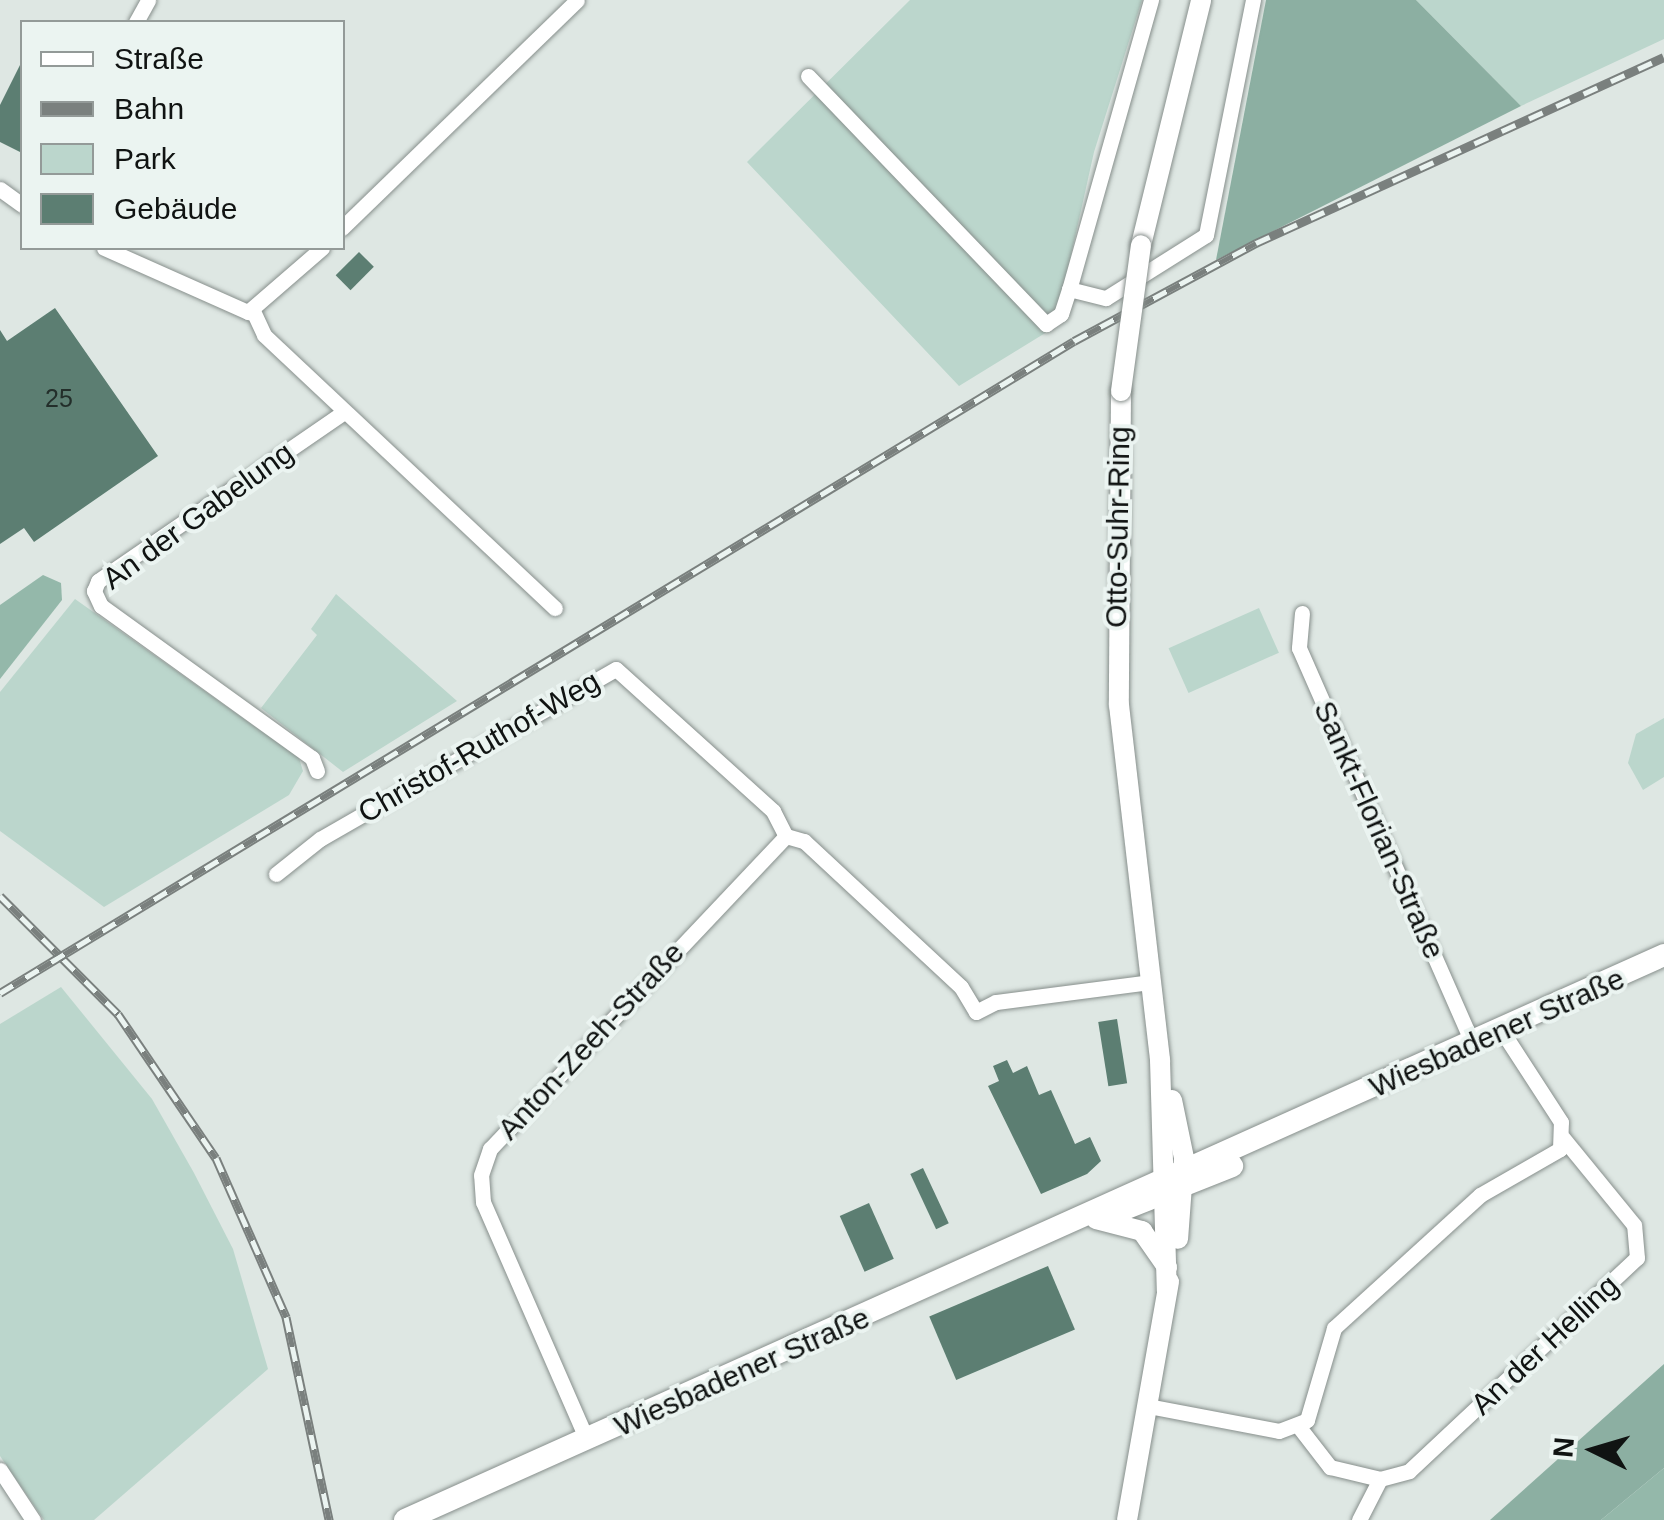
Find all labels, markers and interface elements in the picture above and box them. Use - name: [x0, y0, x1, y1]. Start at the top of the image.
- legend: [20, 20, 345, 250]
- text: Straße: [114, 42, 204, 75]
- text: Bahn: [114, 92, 184, 125]
- text: Park: [114, 142, 176, 175]
- text: Gebäude: [114, 192, 237, 225]
- house number: 25: [45, 383, 73, 413]
- street label: Otto-Suhr-Ring: [1098, 426, 1138, 628]
- street label: An der Gabelung: [96, 435, 300, 597]
- street label: Christof-Ruthof-Weg: [352, 663, 606, 831]
- street label: Sankt-Florian-Straße: [1306, 696, 1452, 964]
- street label: Anton-Zeeh-Straße: [490, 935, 692, 1147]
- street label: Wiesbadener Straße: [1364, 961, 1630, 1105]
- street label: An der Helling: [1464, 1268, 1626, 1422]
- street label: Wiesbadener Straße: [609, 1300, 875, 1444]
- north arrow: [1544, 1400, 1644, 1500]
- text: N: [1547, 1436, 1580, 1459]

